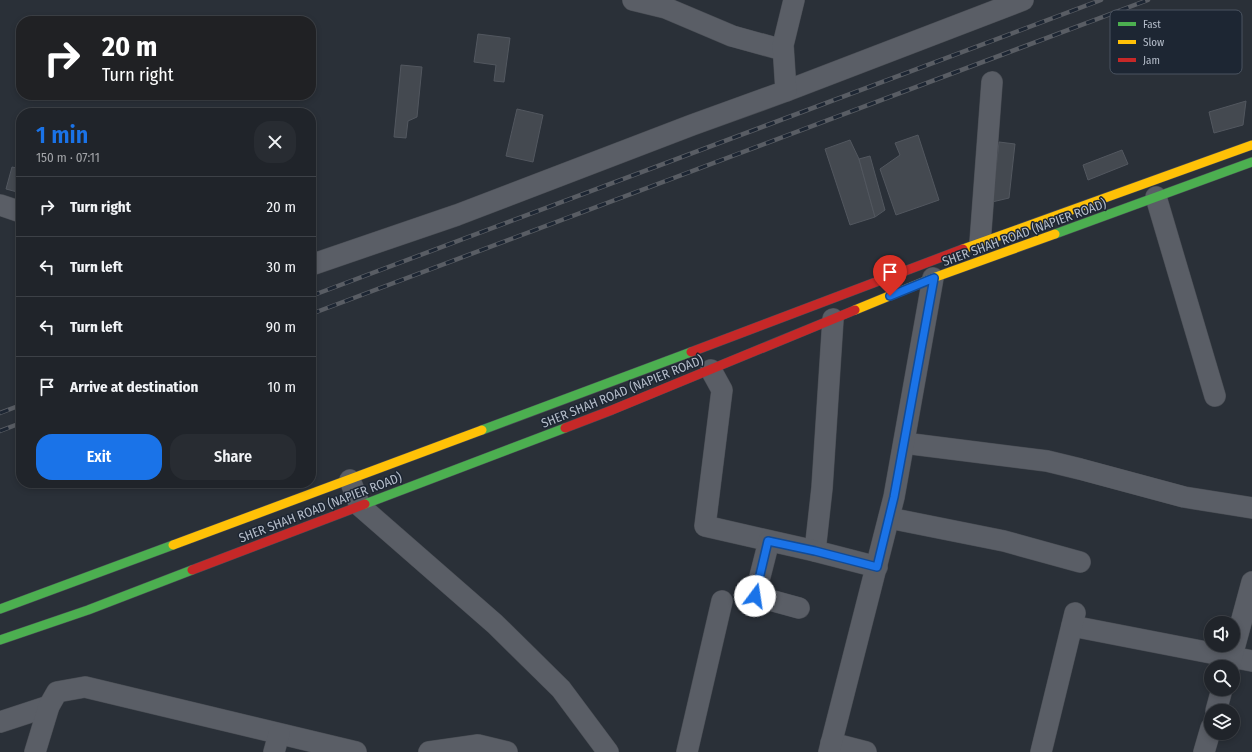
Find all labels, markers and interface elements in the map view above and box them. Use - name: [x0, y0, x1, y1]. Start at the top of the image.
- legend: [1110, 10, 1242, 74]
- text: Fast: [1143, 18, 1161, 31]
- text: 20 m: [102, 30, 157, 63]
- icon: right: [36, 32, 88, 84]
- text: Slow: [1143, 36, 1164, 49]
- text: Jam: [1143, 54, 1160, 67]
- text: Turn right: [102, 64, 174, 86]
- text: 1 min: [36, 121, 88, 149]
- button: close: [254, 121, 296, 163]
- text: 150 m · 07:11: [36, 150, 100, 165]
- icon: right: [36, 196, 58, 218]
- street label: SHER SHAH ROAD (NAPIER ROAD): [940, 196, 1108, 269]
- text: Turn right: [70, 198, 131, 216]
- text: 20 m: [267, 198, 296, 216]
- pin: [873, 255, 907, 296]
- icon: left: [36, 256, 58, 278]
- text: Turn left: [70, 258, 123, 276]
- text: 30 m: [266, 258, 296, 276]
- icon: arrive: [879, 261, 901, 283]
- icon: left: [36, 316, 58, 338]
- text: Turn left: [70, 318, 123, 336]
- text: 90 m: [266, 318, 296, 336]
- street label: SHER SHAH ROAD (NAPIER ROAD): [539, 352, 706, 431]
- icon: arrive: [36, 376, 58, 398]
- text: Arrive at destination: [70, 378, 198, 396]
- text: 10 m: [267, 378, 296, 396]
- button: Exit: [36, 434, 162, 480]
- button: Share: [170, 434, 296, 480]
- street label: SHER SHAH ROAD (NAPIER ROAD): [237, 469, 404, 546]
- position arrow: [734, 575, 776, 617]
- map controls: [1204, 616, 1240, 740]
- button: sound: [1204, 616, 1240, 652]
- button: search: [1204, 660, 1240, 696]
- button: layers: [1204, 704, 1240, 740]

